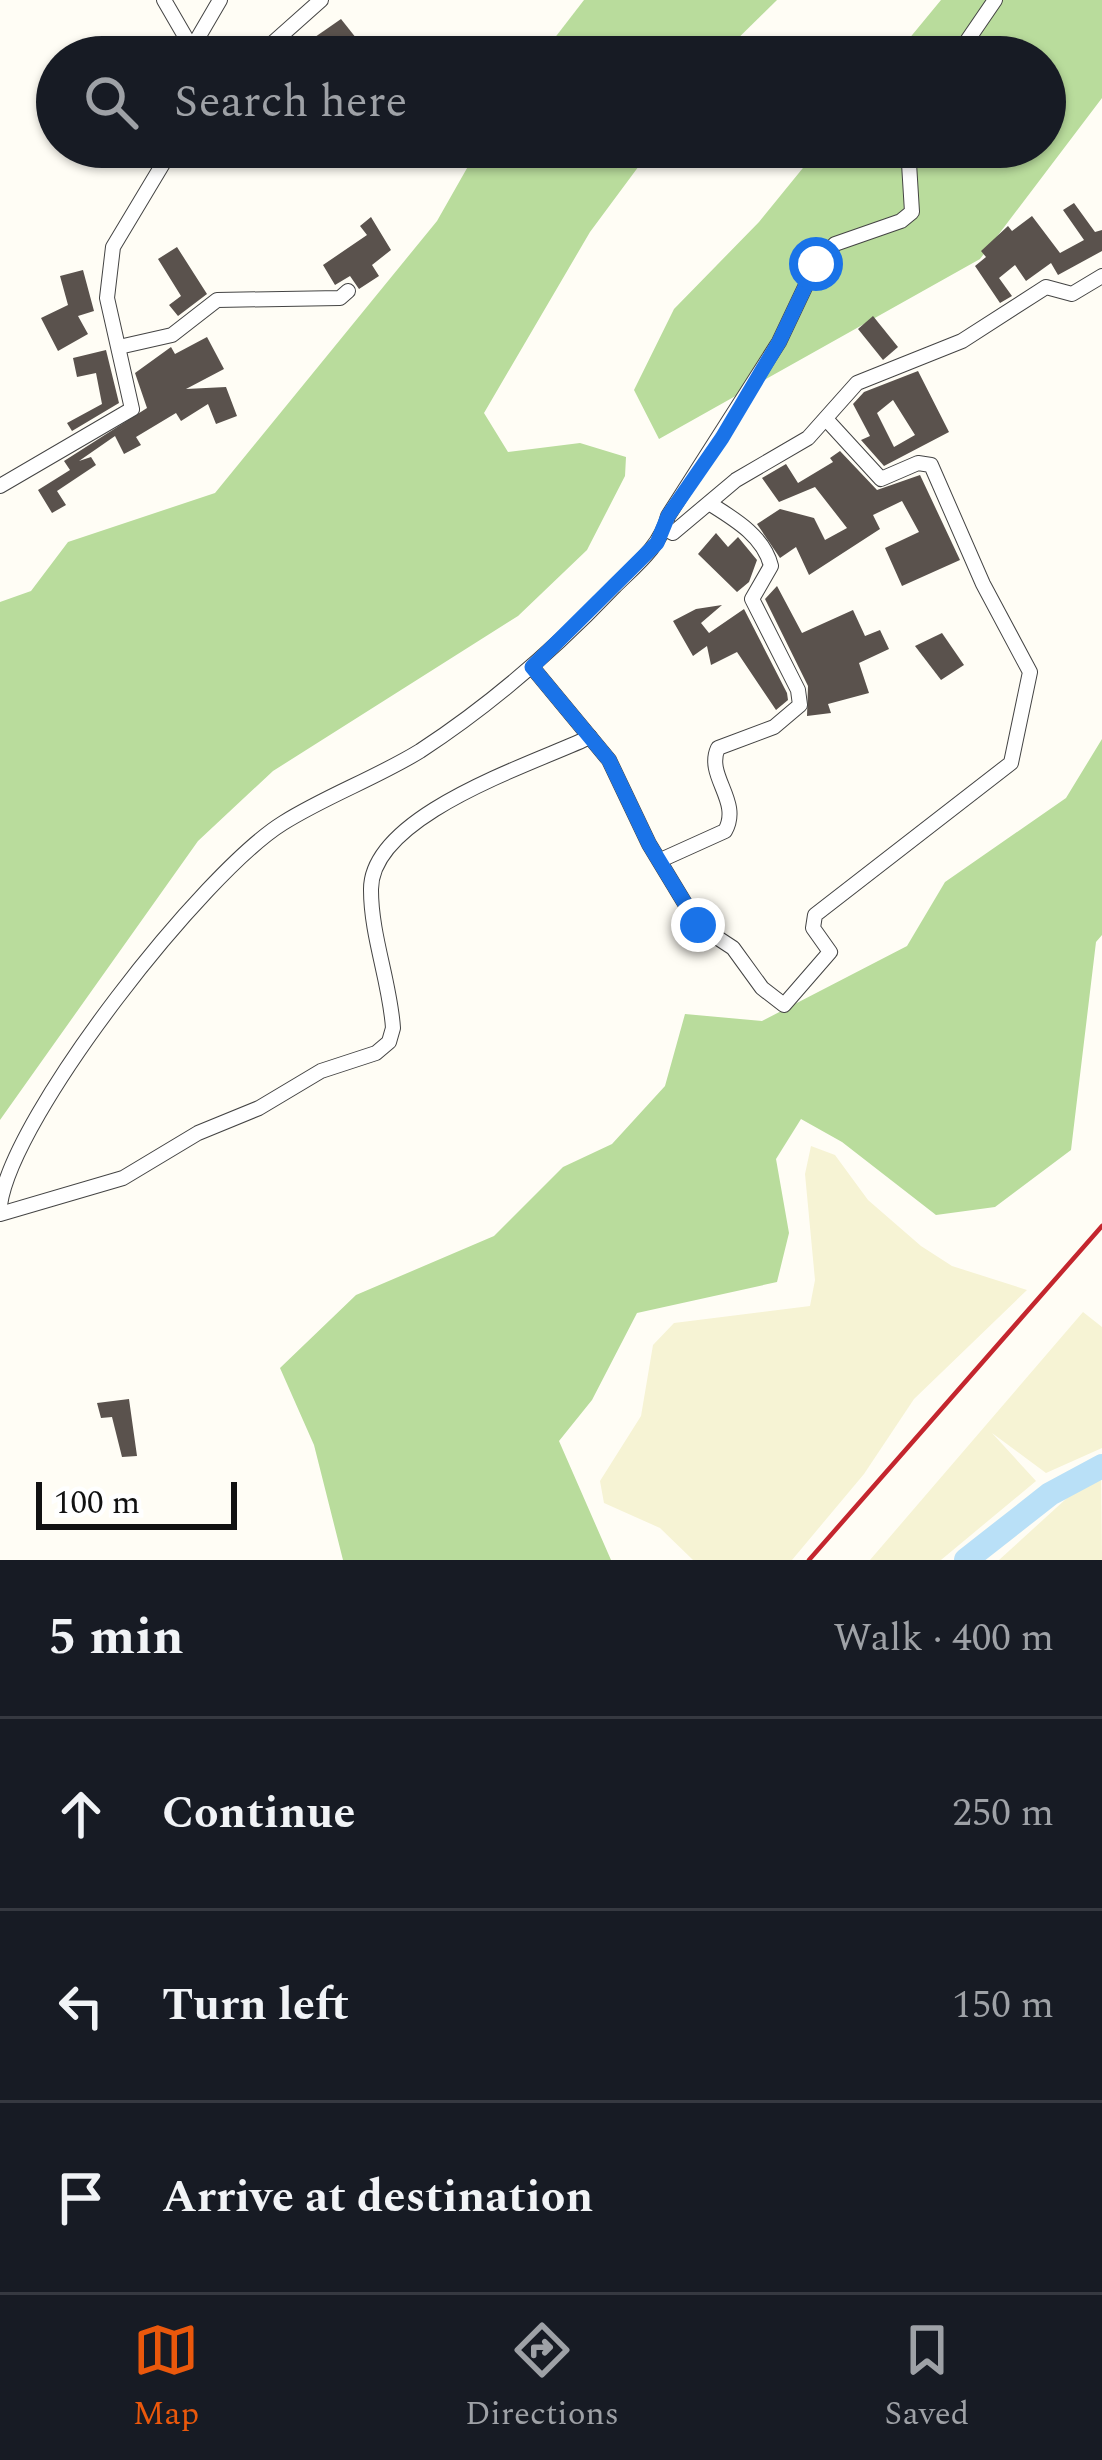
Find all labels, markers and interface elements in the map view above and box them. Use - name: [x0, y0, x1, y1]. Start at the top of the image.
- search box: [36, 36, 1066, 168]
- text: Search here: [174, 68, 407, 137]
- icon: search: [78, 69, 144, 135]
- route start: [789, 237, 843, 291]
- route end: [671, 898, 725, 952]
- scale bar: [36, 1476, 237, 1529]
- text: 100 m: [54, 1478, 140, 1528]
- text: 5 min: [48, 1599, 184, 1677]
- text: Walk · 400 m: [833, 1609, 1054, 1668]
- text: Continue: [162, 1779, 355, 1848]
- icon: ahead: [48, 1781, 114, 1847]
- text: 250 m: [952, 1784, 1054, 1843]
- text: Turn left: [162, 1971, 349, 2040]
- icon: left: [48, 1973, 114, 2039]
- text: 150 m: [952, 1976, 1054, 2035]
- text: Arrive at destination: [162, 2163, 593, 2232]
- icon: arrive: [48, 2165, 114, 2231]
- tab: Map: [133, 2317, 199, 2439]
- tab: Directions: [465, 2317, 619, 2439]
- tab: Saved: [885, 2317, 969, 2439]

